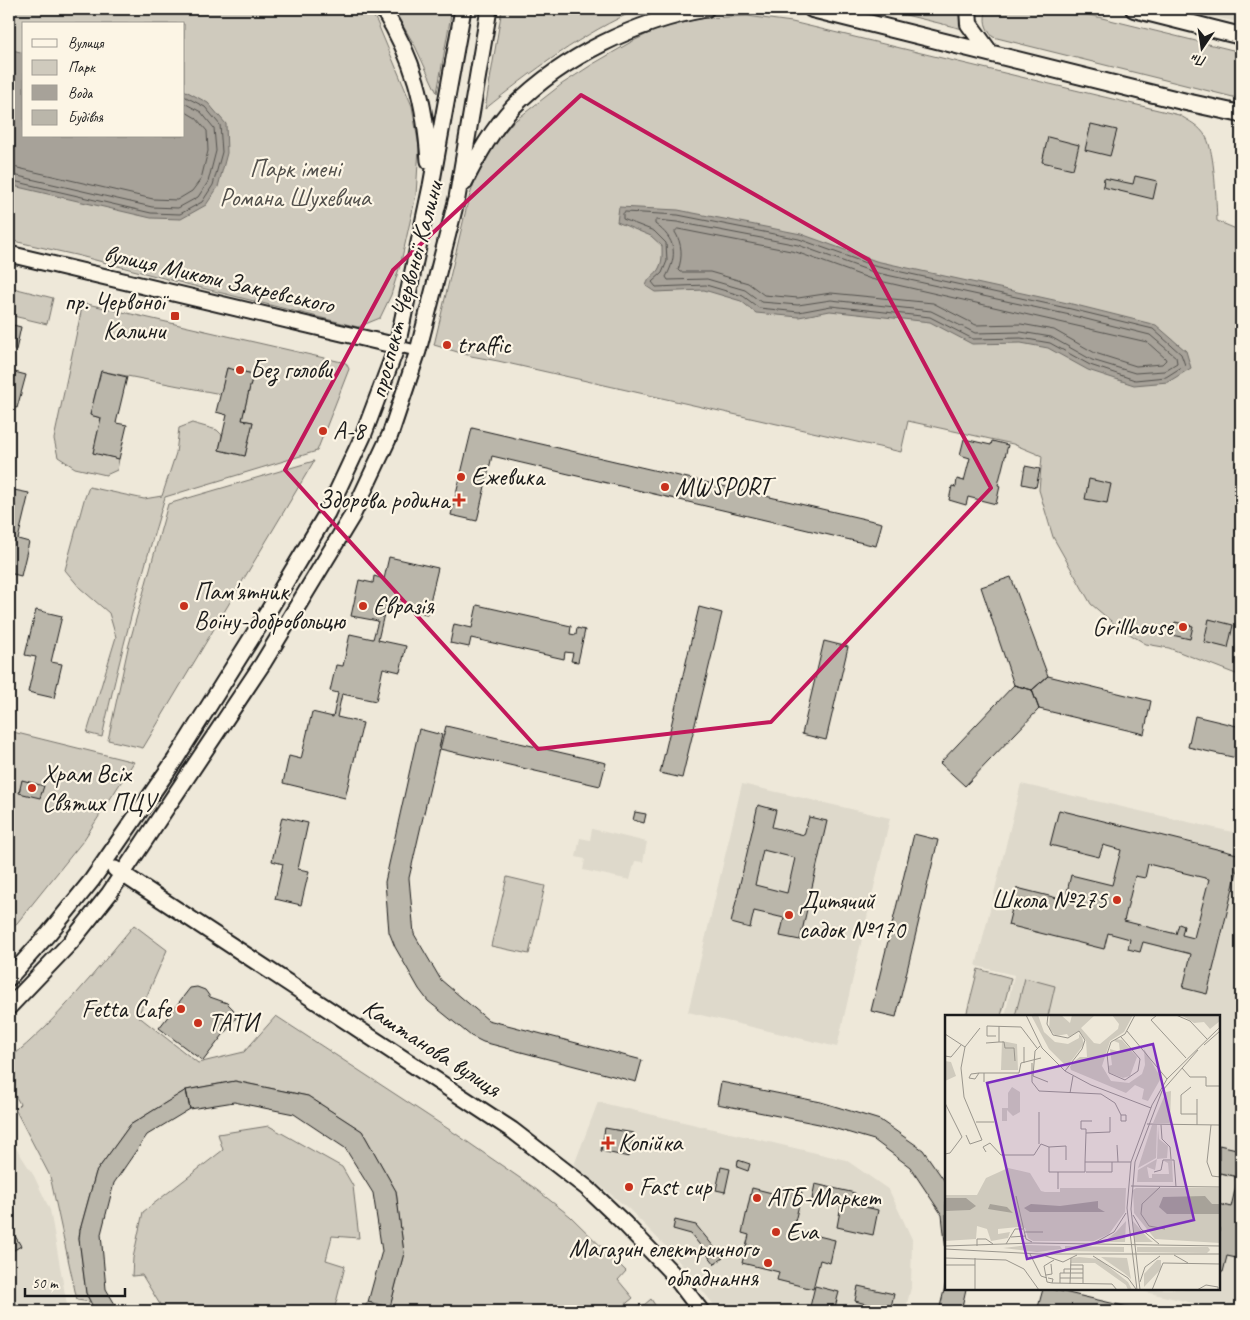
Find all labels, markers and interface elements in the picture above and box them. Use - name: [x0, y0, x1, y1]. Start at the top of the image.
- legend: [22, 22, 185, 138]
- north arrow: [1178, 22, 1228, 72]
- text: Вулиця: [68, 34, 105, 53]
- text: Пн: [1189, 50, 1208, 70]
- text: Парк: [68, 58, 96, 77]
- text: Вода: [68, 84, 93, 103]
- text: Будівля: [68, 108, 103, 127]
- park label: Парк імені Романа Шухевича: [219, 153, 373, 214]
- street label: проспект Червоної Калини: [362, 176, 451, 402]
- street label: вулиця Миколи Закревського: [101, 237, 338, 321]
- place label: пр. Червоної Калини: [64, 286, 169, 347]
- marker: пр. Червоної Калини: [169, 310, 181, 322]
- place label: traffic: [457, 329, 512, 361]
- marker: traffic: [441, 339, 453, 351]
- place label: Без голови: [250, 354, 333, 387]
- marker: Без голови: [234, 364, 246, 376]
- place label: А-8: [333, 415, 368, 447]
- marker: А-8: [317, 425, 329, 437]
- place label: Ежевика: [471, 461, 547, 493]
- marker: Ежевика: [455, 471, 467, 483]
- place label: MWSPORT: [675, 471, 777, 503]
- marker: MWSPORT: [659, 481, 671, 493]
- place label: Здорова родина: [318, 484, 452, 516]
- marker: Здорова родина: [453, 494, 465, 506]
- place label: Пам'ятник Воїну-добровольцю: [194, 576, 347, 637]
- place label: Євразія: [373, 590, 435, 622]
- marker: Пам'ятник Воїну-добровольцю: [178, 600, 190, 612]
- marker: Євразія: [357, 600, 369, 612]
- place label: Grillhouse: [1092, 611, 1175, 643]
- marker: Grillhouse: [1177, 621, 1189, 633]
- place label: Храм Всіх Святих ПЦУ: [42, 758, 160, 819]
- marker: Храм Всіх Святих ПЦУ: [26, 782, 38, 794]
- place label: Школа №275: [991, 884, 1109, 916]
- place label: Дитячий садок №170: [799, 885, 907, 946]
- marker: Школа №275: [1111, 894, 1123, 906]
- marker: Дитячий садок №170: [783, 909, 795, 921]
- street label: Каштанова вулиця: [357, 991, 508, 1105]
- place label: Fetta Cafe: [82, 993, 173, 1025]
- marker: Fetta Cafe: [175, 1003, 187, 1015]
- place label: ТАТИ: [208, 1007, 262, 1039]
- inset map: [945, 1015, 1220, 1290]
- marker: ТАТИ: [192, 1017, 204, 1029]
- place label: Копійка: [618, 1127, 684, 1159]
- marker: Копійка: [602, 1137, 614, 1149]
- place label: Fast cup: [639, 1171, 713, 1203]
- marker: Fast cup: [623, 1181, 635, 1193]
- place label: АТБ-Маркет: [767, 1182, 882, 1214]
- marker: АТБ-Маркет: [751, 1192, 763, 1204]
- place label: Eva: [786, 1216, 820, 1248]
- marker: Eva: [770, 1226, 782, 1238]
- place label: Магазин електричного обладнання: [569, 1233, 761, 1294]
- marker: Магазин електричного обладнання: [762, 1257, 774, 1269]
- scale bar: [25, 1265, 125, 1297]
- text: 50 m: [32, 1274, 59, 1293]

